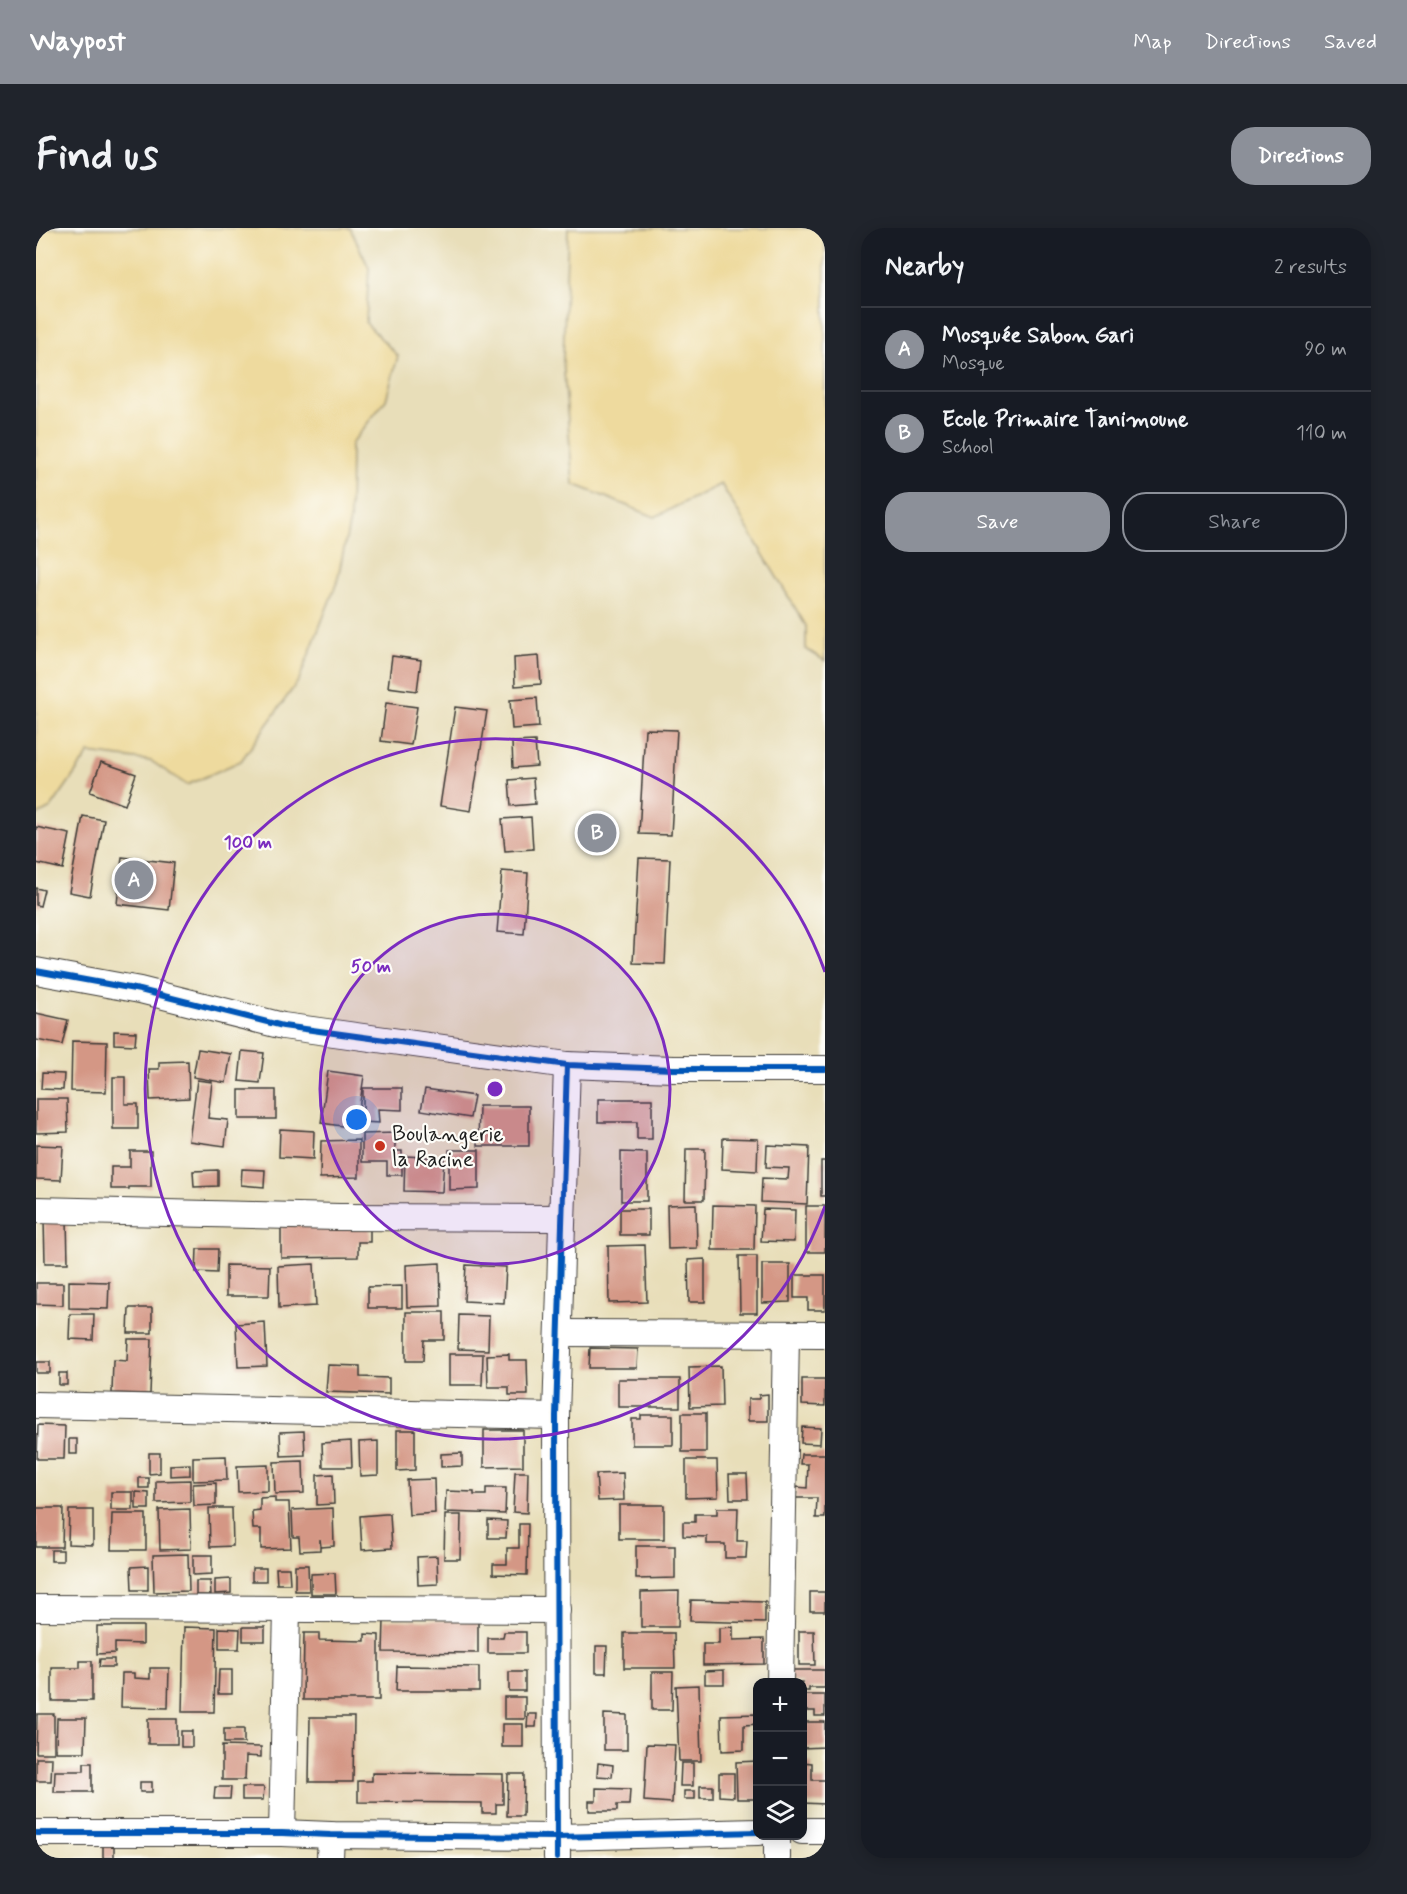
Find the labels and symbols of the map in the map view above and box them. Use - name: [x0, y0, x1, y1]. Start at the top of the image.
- pin: B: [578, 810, 616, 856]
- text: 100 m: [224, 831, 272, 855]
- pin: A: [114, 858, 154, 902]
- text: 50 m: [351, 955, 391, 979]
- centre of rings: [485, 1079, 505, 1099]
- your location: [342, 1105, 371, 1134]
- place label: Boulangerie la Racine: [392, 1121, 504, 1174]
- marker: Boulangerie la Racine: [373, 1139, 387, 1153]

